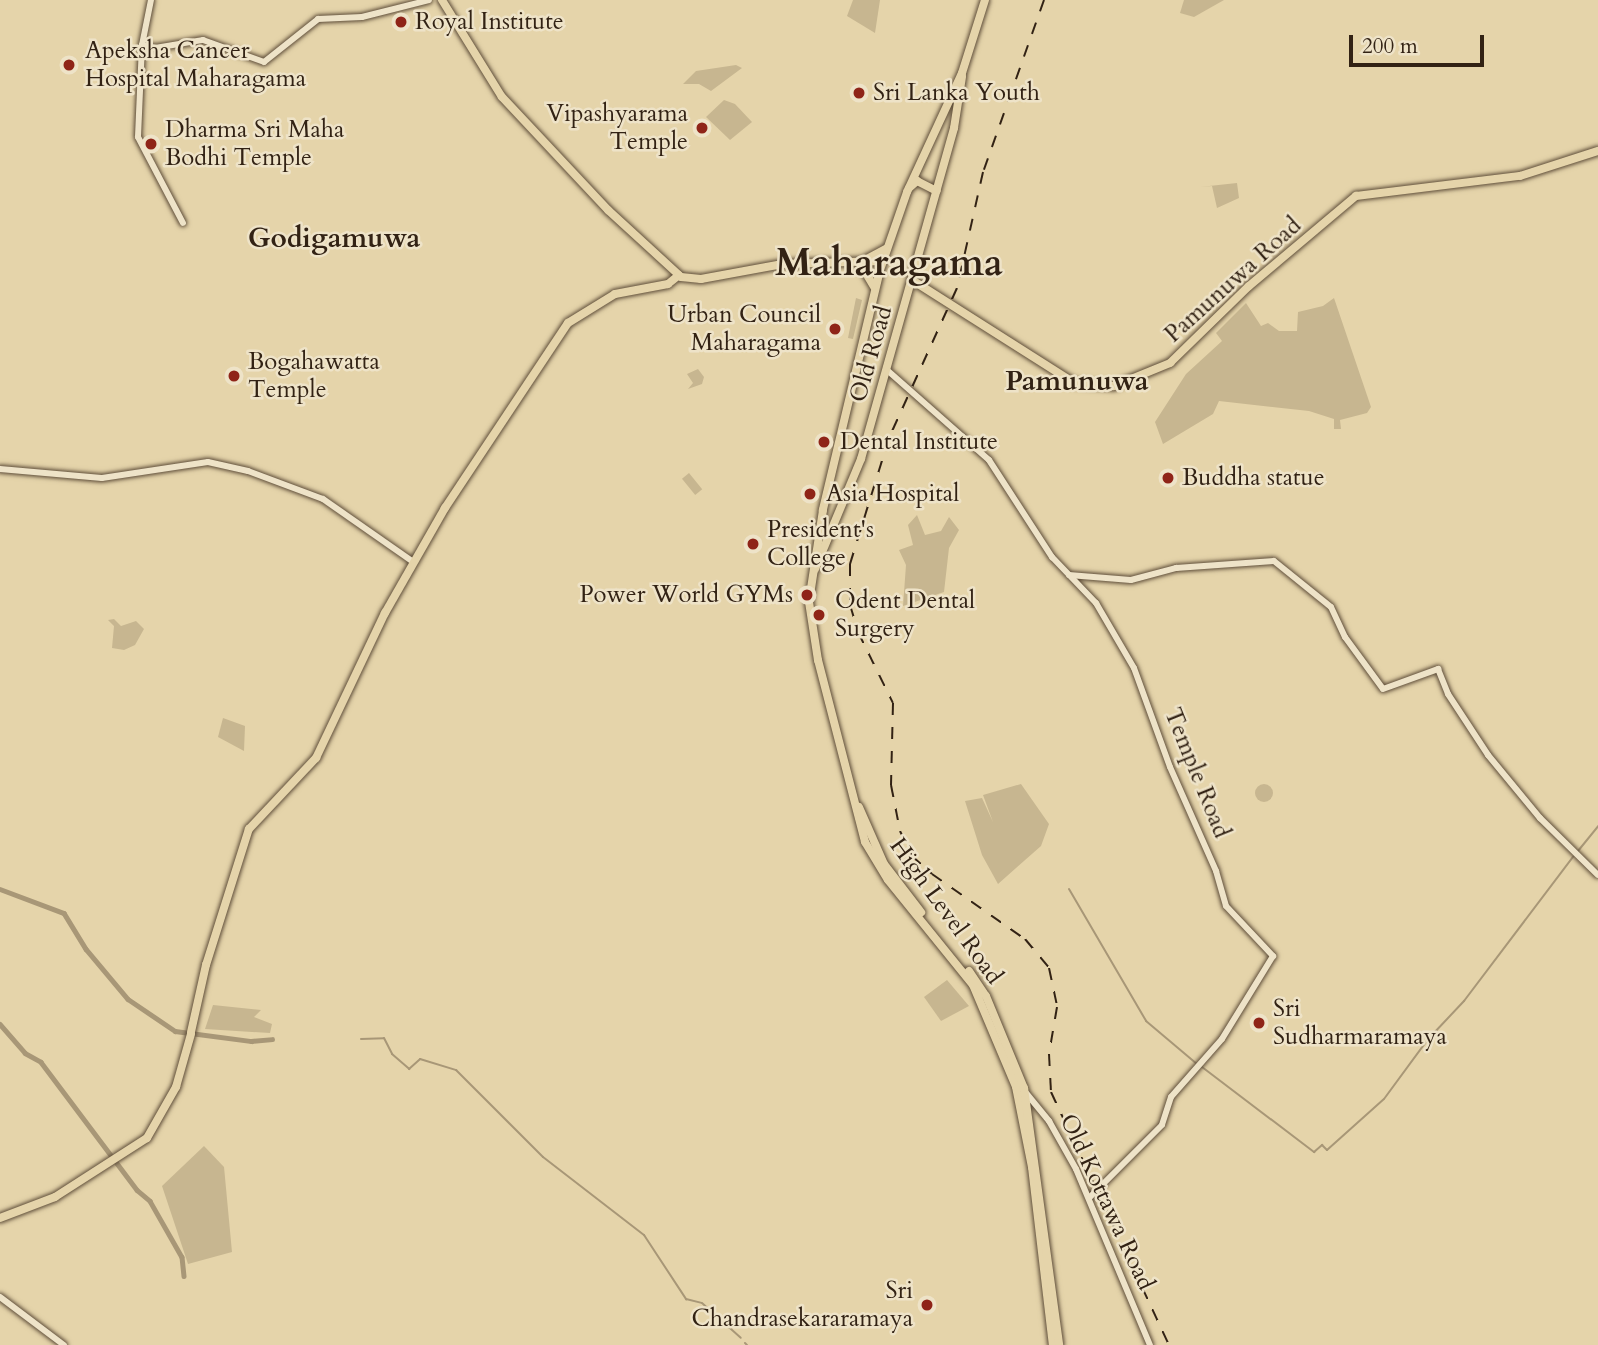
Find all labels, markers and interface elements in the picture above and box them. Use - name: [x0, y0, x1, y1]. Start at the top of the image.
- place label: Royal Institute: [415, 8, 564, 36]
- marker: Royal Institute: [393, 14, 409, 30]
- scale bar: [1353, 21, 1488, 65]
- text: 200 m: [1362, 32, 1418, 61]
- place label: Apeksha Cancer Hospital Maharagama: [85, 37, 306, 93]
- marker: Apeksha Cancer Hospital Maharagama: [59, 55, 79, 75]
- place label: Sri Lanka Youth: [873, 79, 1040, 107]
- marker: Sri Lanka Youth: [851, 85, 867, 101]
- place label: Vipashyarama Temple: [546, 100, 688, 156]
- place label: Dharma Sri Maha Bodhi Temple: [165, 116, 344, 172]
- marker: Vipashyarama Temple: [694, 120, 710, 136]
- marker: Dharma Sri Maha Bodhi Temple: [143, 136, 159, 152]
- street label: Pamunuwa Road: [1159, 211, 1307, 349]
- district label: Godigamuwa: [248, 221, 420, 255]
- district label: Maharagama: [775, 241, 1003, 287]
- place label: Urban Council Maharagama: [667, 301, 821, 357]
- street label: Old Road: [844, 303, 898, 405]
- marker: Urban Council Maharagama: [827, 321, 843, 337]
- place label: Bogahawatta Temple: [248, 348, 380, 404]
- district label: Pamunuwa: [1005, 364, 1149, 398]
- marker: Bogahawatta Temple: [226, 368, 242, 384]
- place label: Dental Institute: [840, 428, 998, 456]
- marker: Dental Institute: [814, 432, 834, 452]
- place label: Buddha statue: [1182, 464, 1325, 492]
- marker: Buddha statue: [1160, 470, 1176, 486]
- place label: Asia Hospital: [826, 480, 959, 508]
- marker: Asia Hospital: [800, 484, 820, 504]
- place label: President's College: [767, 516, 874, 572]
- marker: President's College: [745, 536, 761, 552]
- place label: Power World GYMs: [579, 581, 793, 609]
- marker: Power World GYMs: [799, 587, 815, 603]
- place label: Odent Dental Surgery: [835, 587, 975, 643]
- marker: Odent Dental Surgery: [809, 605, 829, 625]
- street label: Temple Road: [1158, 704, 1236, 842]
- street label: High Level Road: [883, 832, 1009, 990]
- place label: Sri Sudharmaramaya: [1273, 995, 1447, 1051]
- marker: Sri Sudharmaramaya: [1251, 1015, 1267, 1031]
- street label: Old Kottawa Road: [1054, 1109, 1160, 1295]
- place label: Sri Chandrasekararamaya: [691, 1277, 913, 1333]
- marker: Sri Chandrasekararamaya: [919, 1297, 935, 1313]

